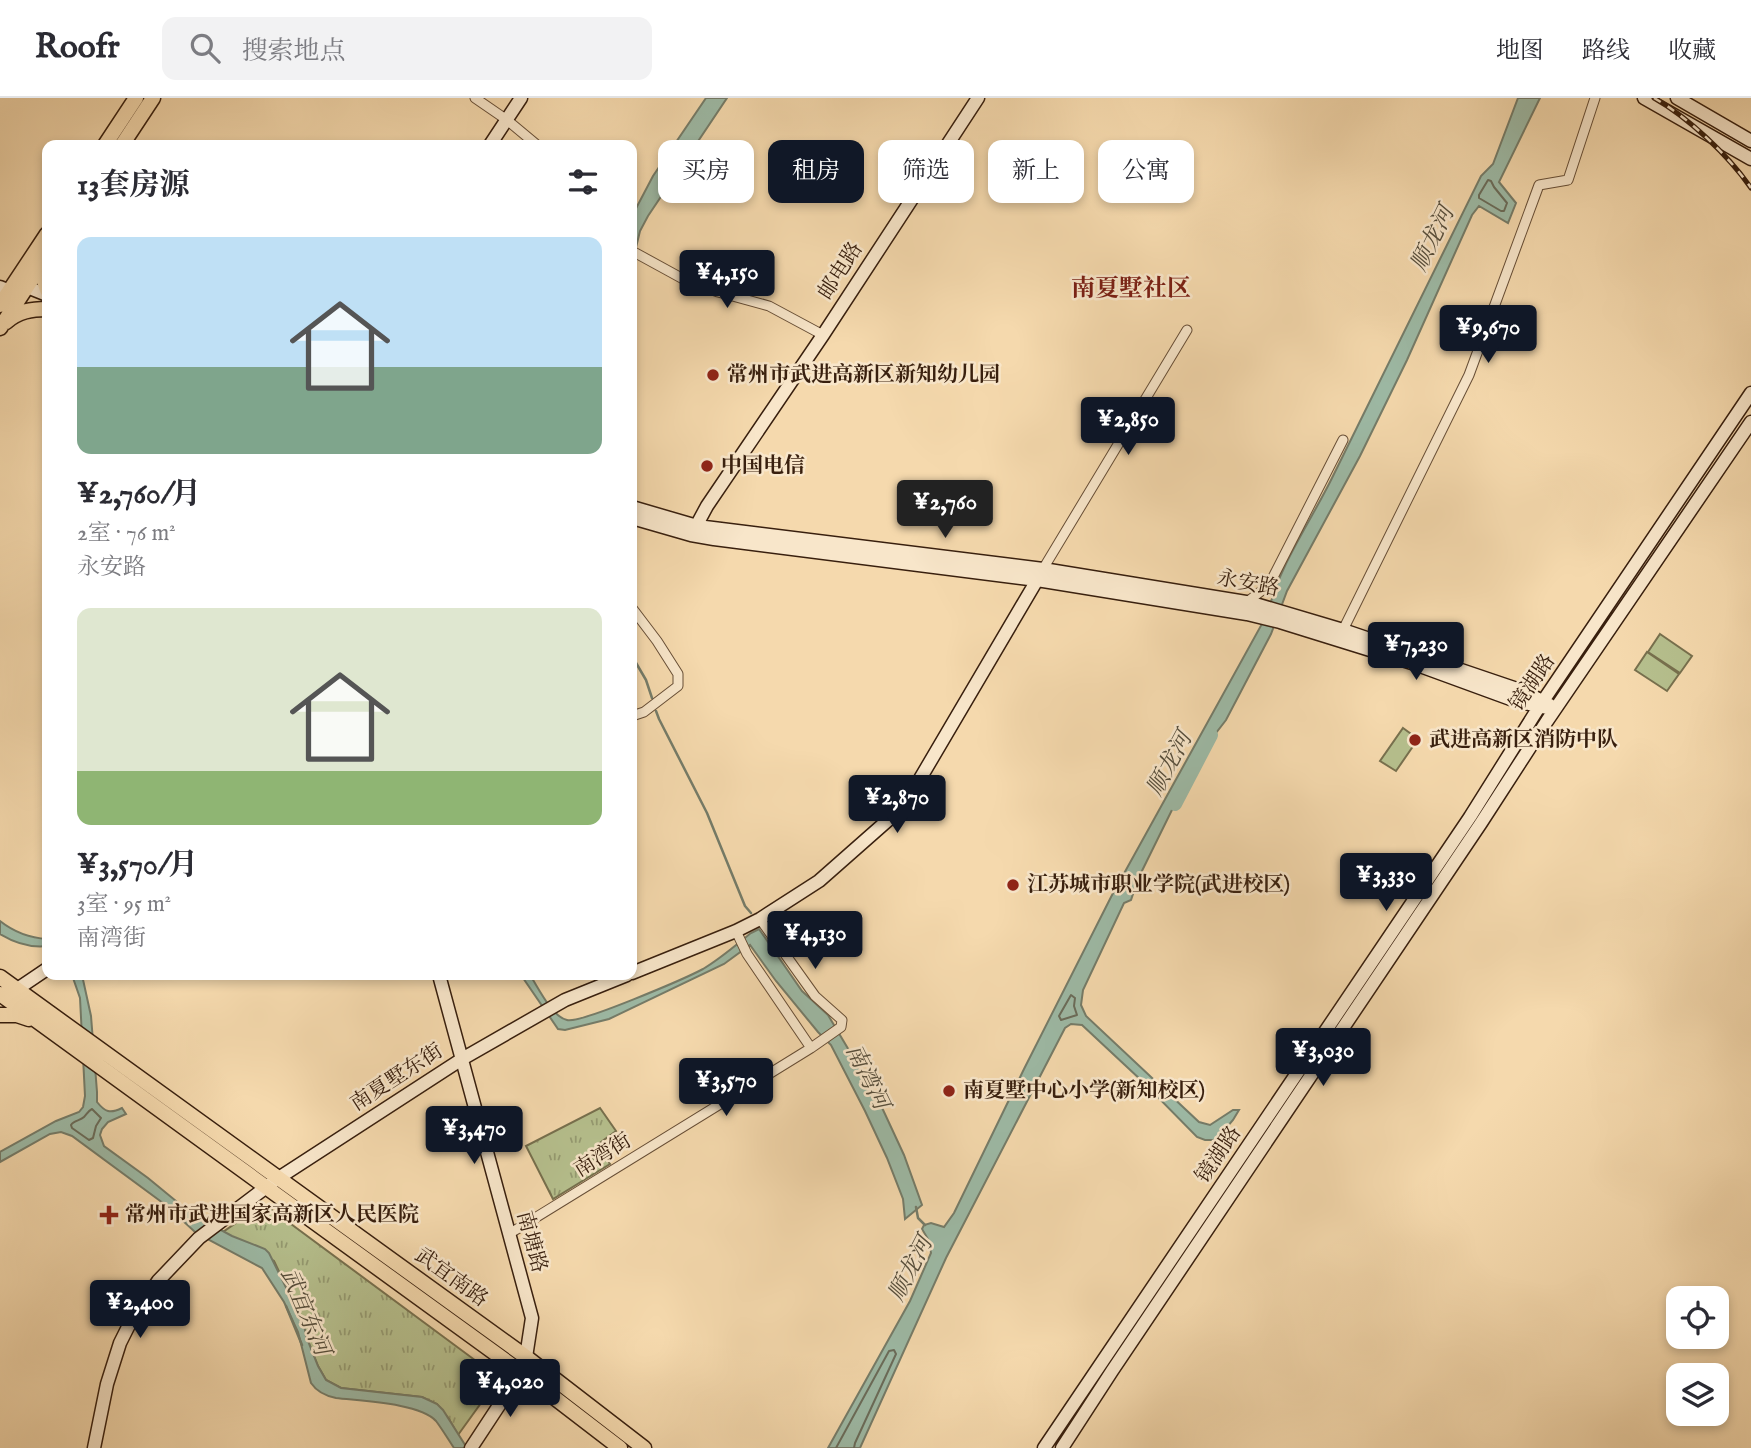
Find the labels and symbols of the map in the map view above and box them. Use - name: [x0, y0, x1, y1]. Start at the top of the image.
- water label: 顺龙河: [1405, 198, 1463, 276]
- street label: 邮电路: [813, 237, 869, 305]
- pin: ¥4,150: [670, 250, 784, 310]
- district label: 南夏墅社区: [1071, 274, 1191, 305]
- pin: ¥9,670: [1431, 306, 1545, 365]
- place label: 常州市武进高新区新知幼儿园: [727, 362, 1000, 389]
- marker: 常州市武进高新区新知幼儿园: [705, 367, 721, 383]
- pin: ¥2,850: [1071, 398, 1185, 457]
- place label: 中国电信: [721, 453, 805, 480]
- marker: 中国电信: [699, 458, 715, 474]
- pin: ¥2,760: [888, 480, 1002, 540]
- street label: 永安路: [1215, 565, 1281, 603]
- pin: ¥7,230: [1359, 622, 1473, 682]
- street label: 镜湖路: [1504, 649, 1562, 717]
- water label: 顺龙河: [1141, 723, 1201, 801]
- place label: 武进高新区消防中队: [1429, 727, 1618, 754]
- marker: 武进高新区消防中队: [1407, 732, 1423, 748]
- pin: ¥2,870: [840, 776, 954, 835]
- pin: ¥3,330: [1329, 854, 1443, 913]
- place label: 江苏城市职业学院(武进校区): [1027, 872, 1290, 899]
- marker: 江苏城市职业学院(武进校区): [1005, 877, 1021, 893]
- pin: ¥4,130: [758, 912, 872, 971]
- pin: ¥3,030: [1266, 1028, 1380, 1088]
- street label: 南夏墅东街: [346, 1038, 448, 1118]
- water label: 南湾河: [839, 1040, 897, 1118]
- pin: ¥3,570: [669, 1058, 783, 1118]
- place label: 南夏墅中心小学(新知校区): [963, 1078, 1205, 1105]
- marker: 南夏墅中心小学(新知校区): [941, 1083, 957, 1099]
- pin: ¥3,470: [417, 1107, 531, 1166]
- street label: 镜湖路: [1190, 1121, 1248, 1189]
- street label: 南湾街: [569, 1128, 637, 1184]
- place label: 常州市武进国家高新区人民医院: [125, 1202, 419, 1229]
- marker: 常州市武进国家高新区人民医院: [99, 1205, 119, 1225]
- street label: 南塘路: [510, 1208, 552, 1276]
- water label: 顺龙河: [882, 1228, 941, 1306]
- street label: 武宜南路: [409, 1242, 493, 1314]
- water label: 武宜东河: [274, 1264, 338, 1364]
- pin: ¥2,400: [83, 1280, 197, 1340]
- pin: ¥4,020: [453, 1360, 567, 1419]

